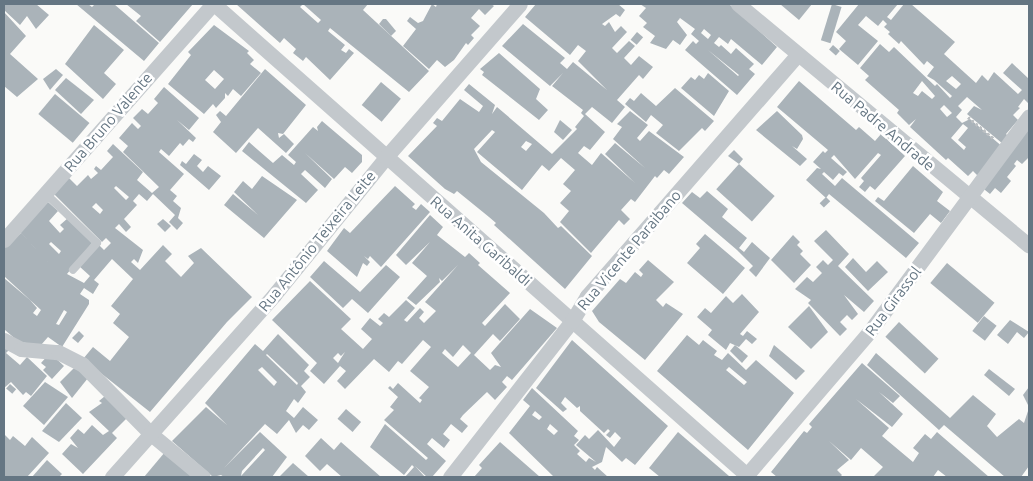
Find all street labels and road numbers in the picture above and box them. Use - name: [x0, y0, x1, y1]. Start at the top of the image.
- street label: Rua Bruno Valente: [60, 69, 156, 175]
- street label: Rua Padre Andrade: [828, 78, 938, 174]
- street label: Rua Antônio Teixeira Leite: [255, 167, 379, 315]
- street label: Rua Vicente Paraibano: [573, 186, 685, 314]
- street label: Rua Anita Garibaldi: [427, 192, 535, 290]
- street label: Rua Girassol: [861, 263, 925, 339]

